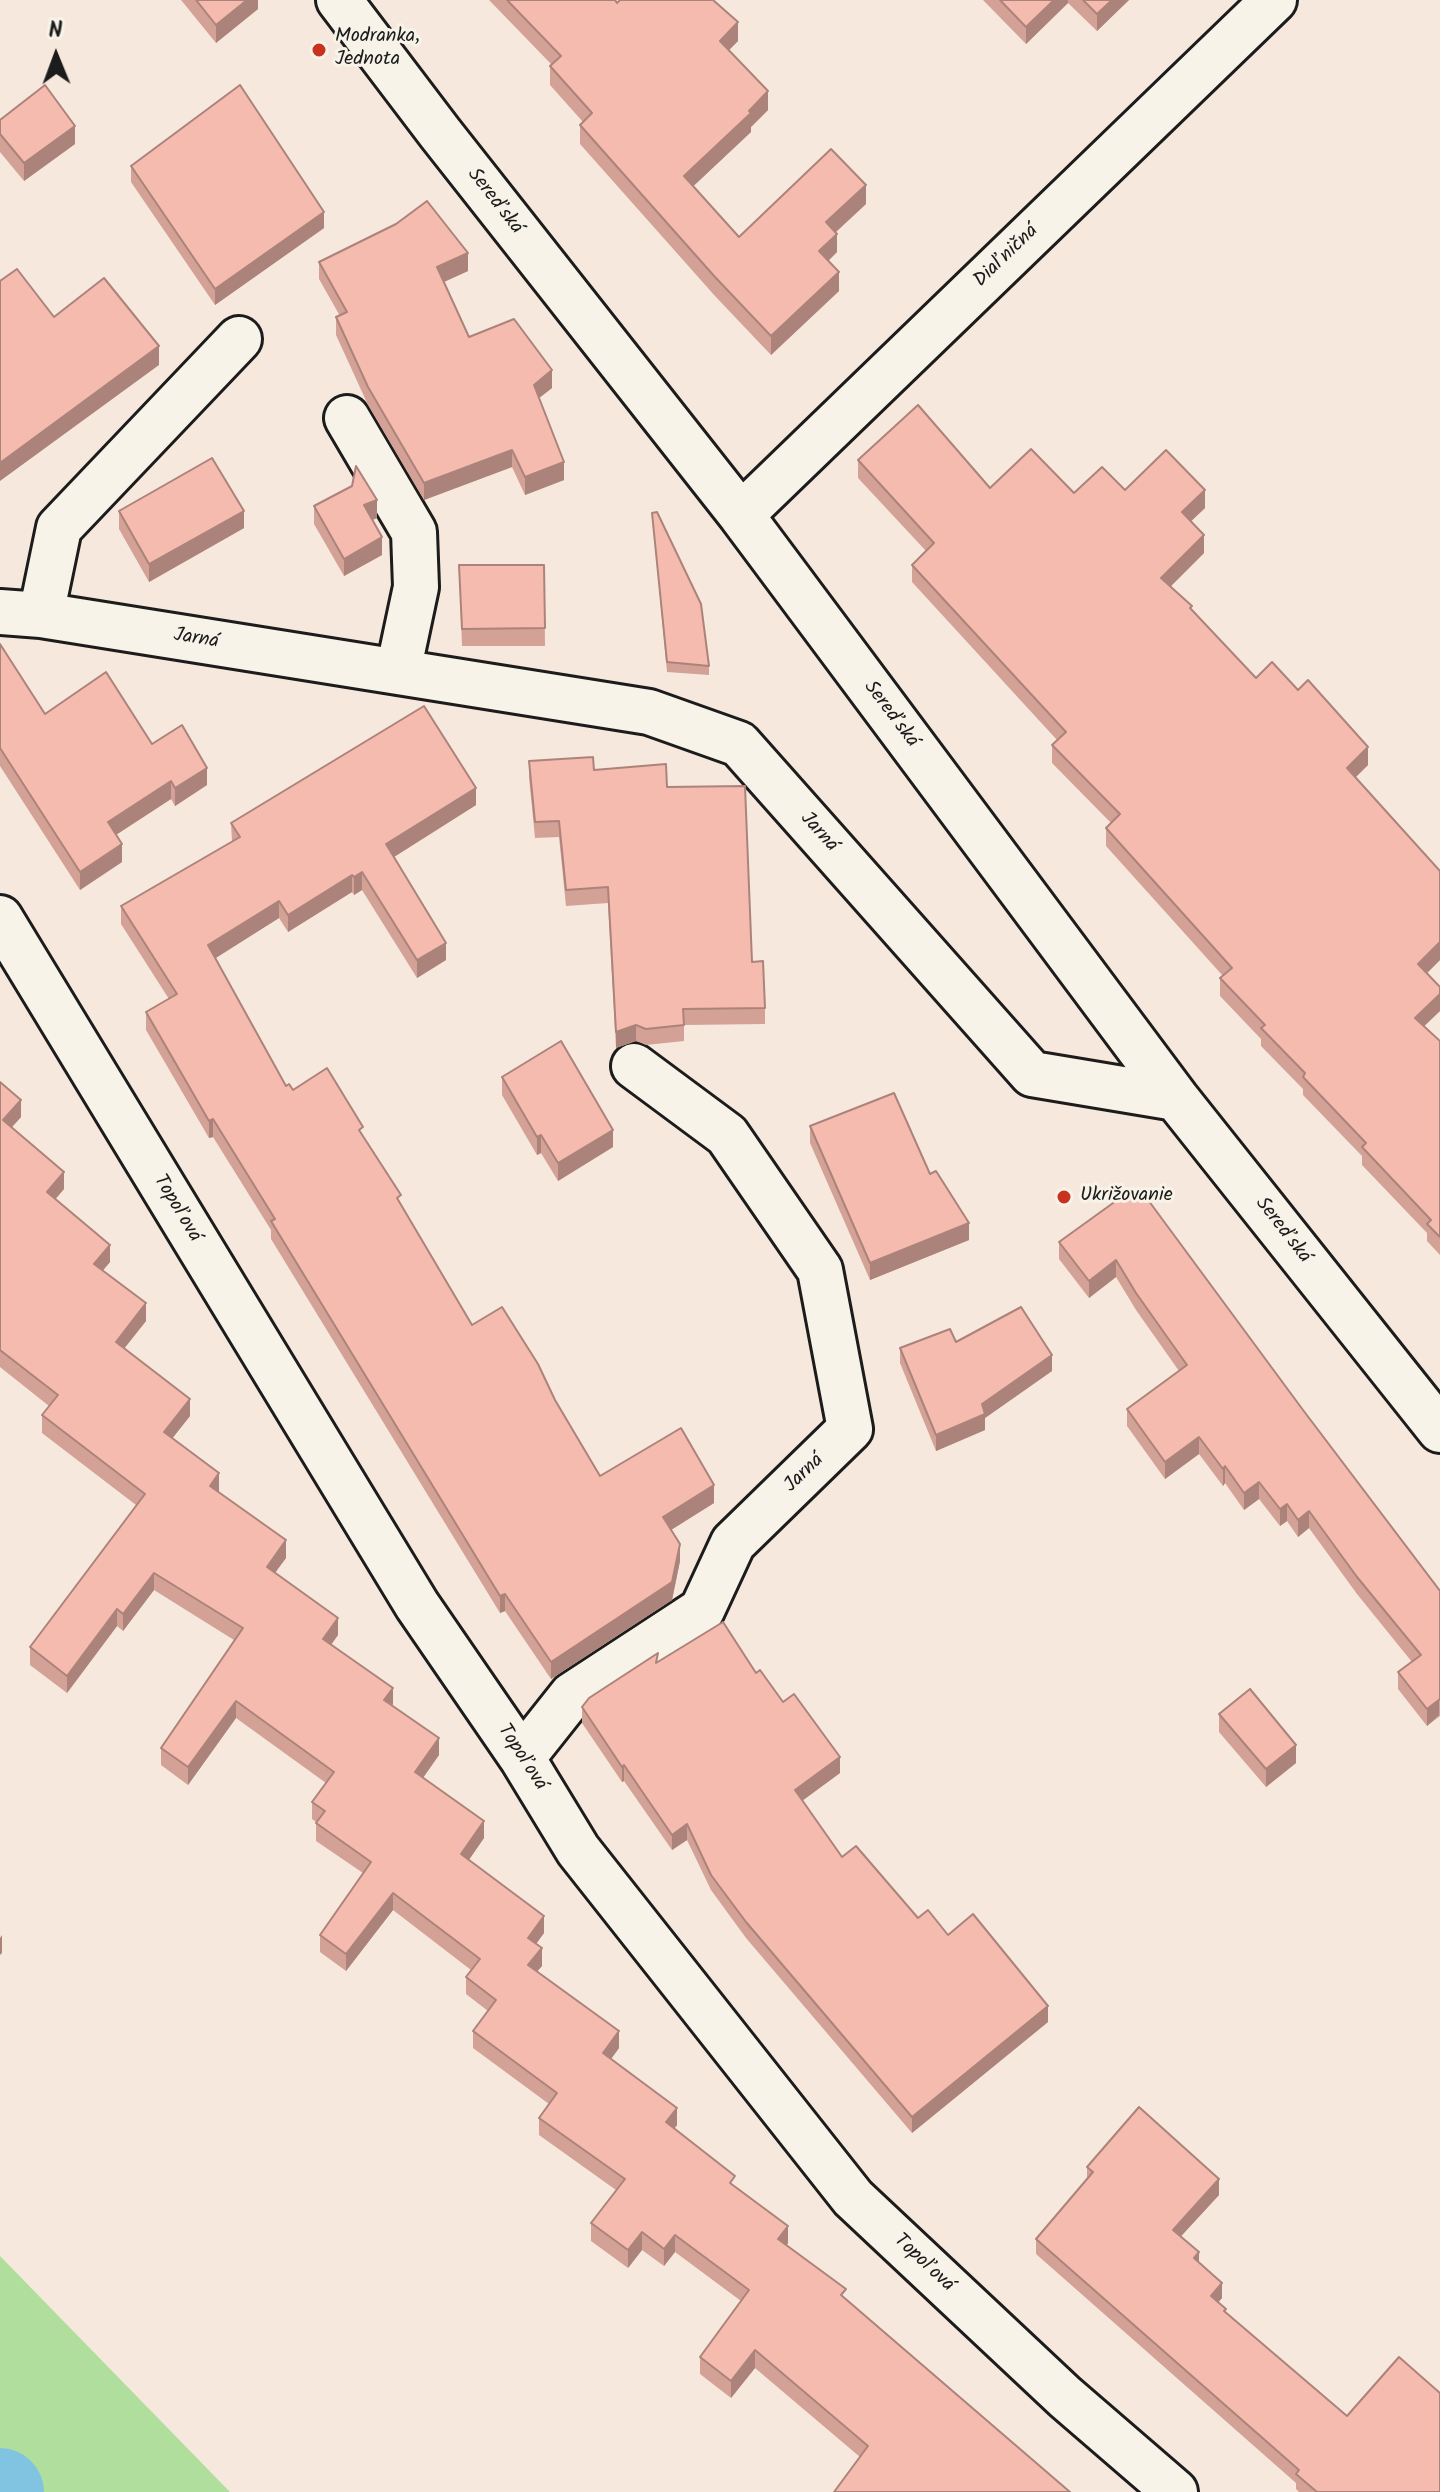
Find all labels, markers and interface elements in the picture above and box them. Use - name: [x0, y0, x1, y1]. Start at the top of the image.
- text: N: [48, 14, 63, 49]
- north arrow: [16, 16, 96, 96]
- place label: Modranka, Jednota: [335, 26, 420, 73]
- marker: Modranka, Jednota: [310, 41, 328, 59]
- street label: Sereďská: [461, 164, 527, 240]
- street label: Diaľničná: [970, 220, 1044, 294]
- street label: Jarná: [172, 625, 220, 655]
- street label: Sereďská: [857, 677, 923, 753]
- street label: Jarná: [794, 808, 842, 858]
- street label: Topoľová: [147, 1171, 205, 1247]
- place label: Ukrižovanie: [1080, 1185, 1173, 1209]
- marker: Ukrižovanie: [1055, 1188, 1073, 1206]
- street label: Sereďská: [1249, 1193, 1315, 1269]
- street label: Jarná: [780, 1450, 830, 1498]
- street label: Topoľová: [491, 1720, 551, 1796]
- street label: Topoľová: [888, 2230, 958, 2298]

